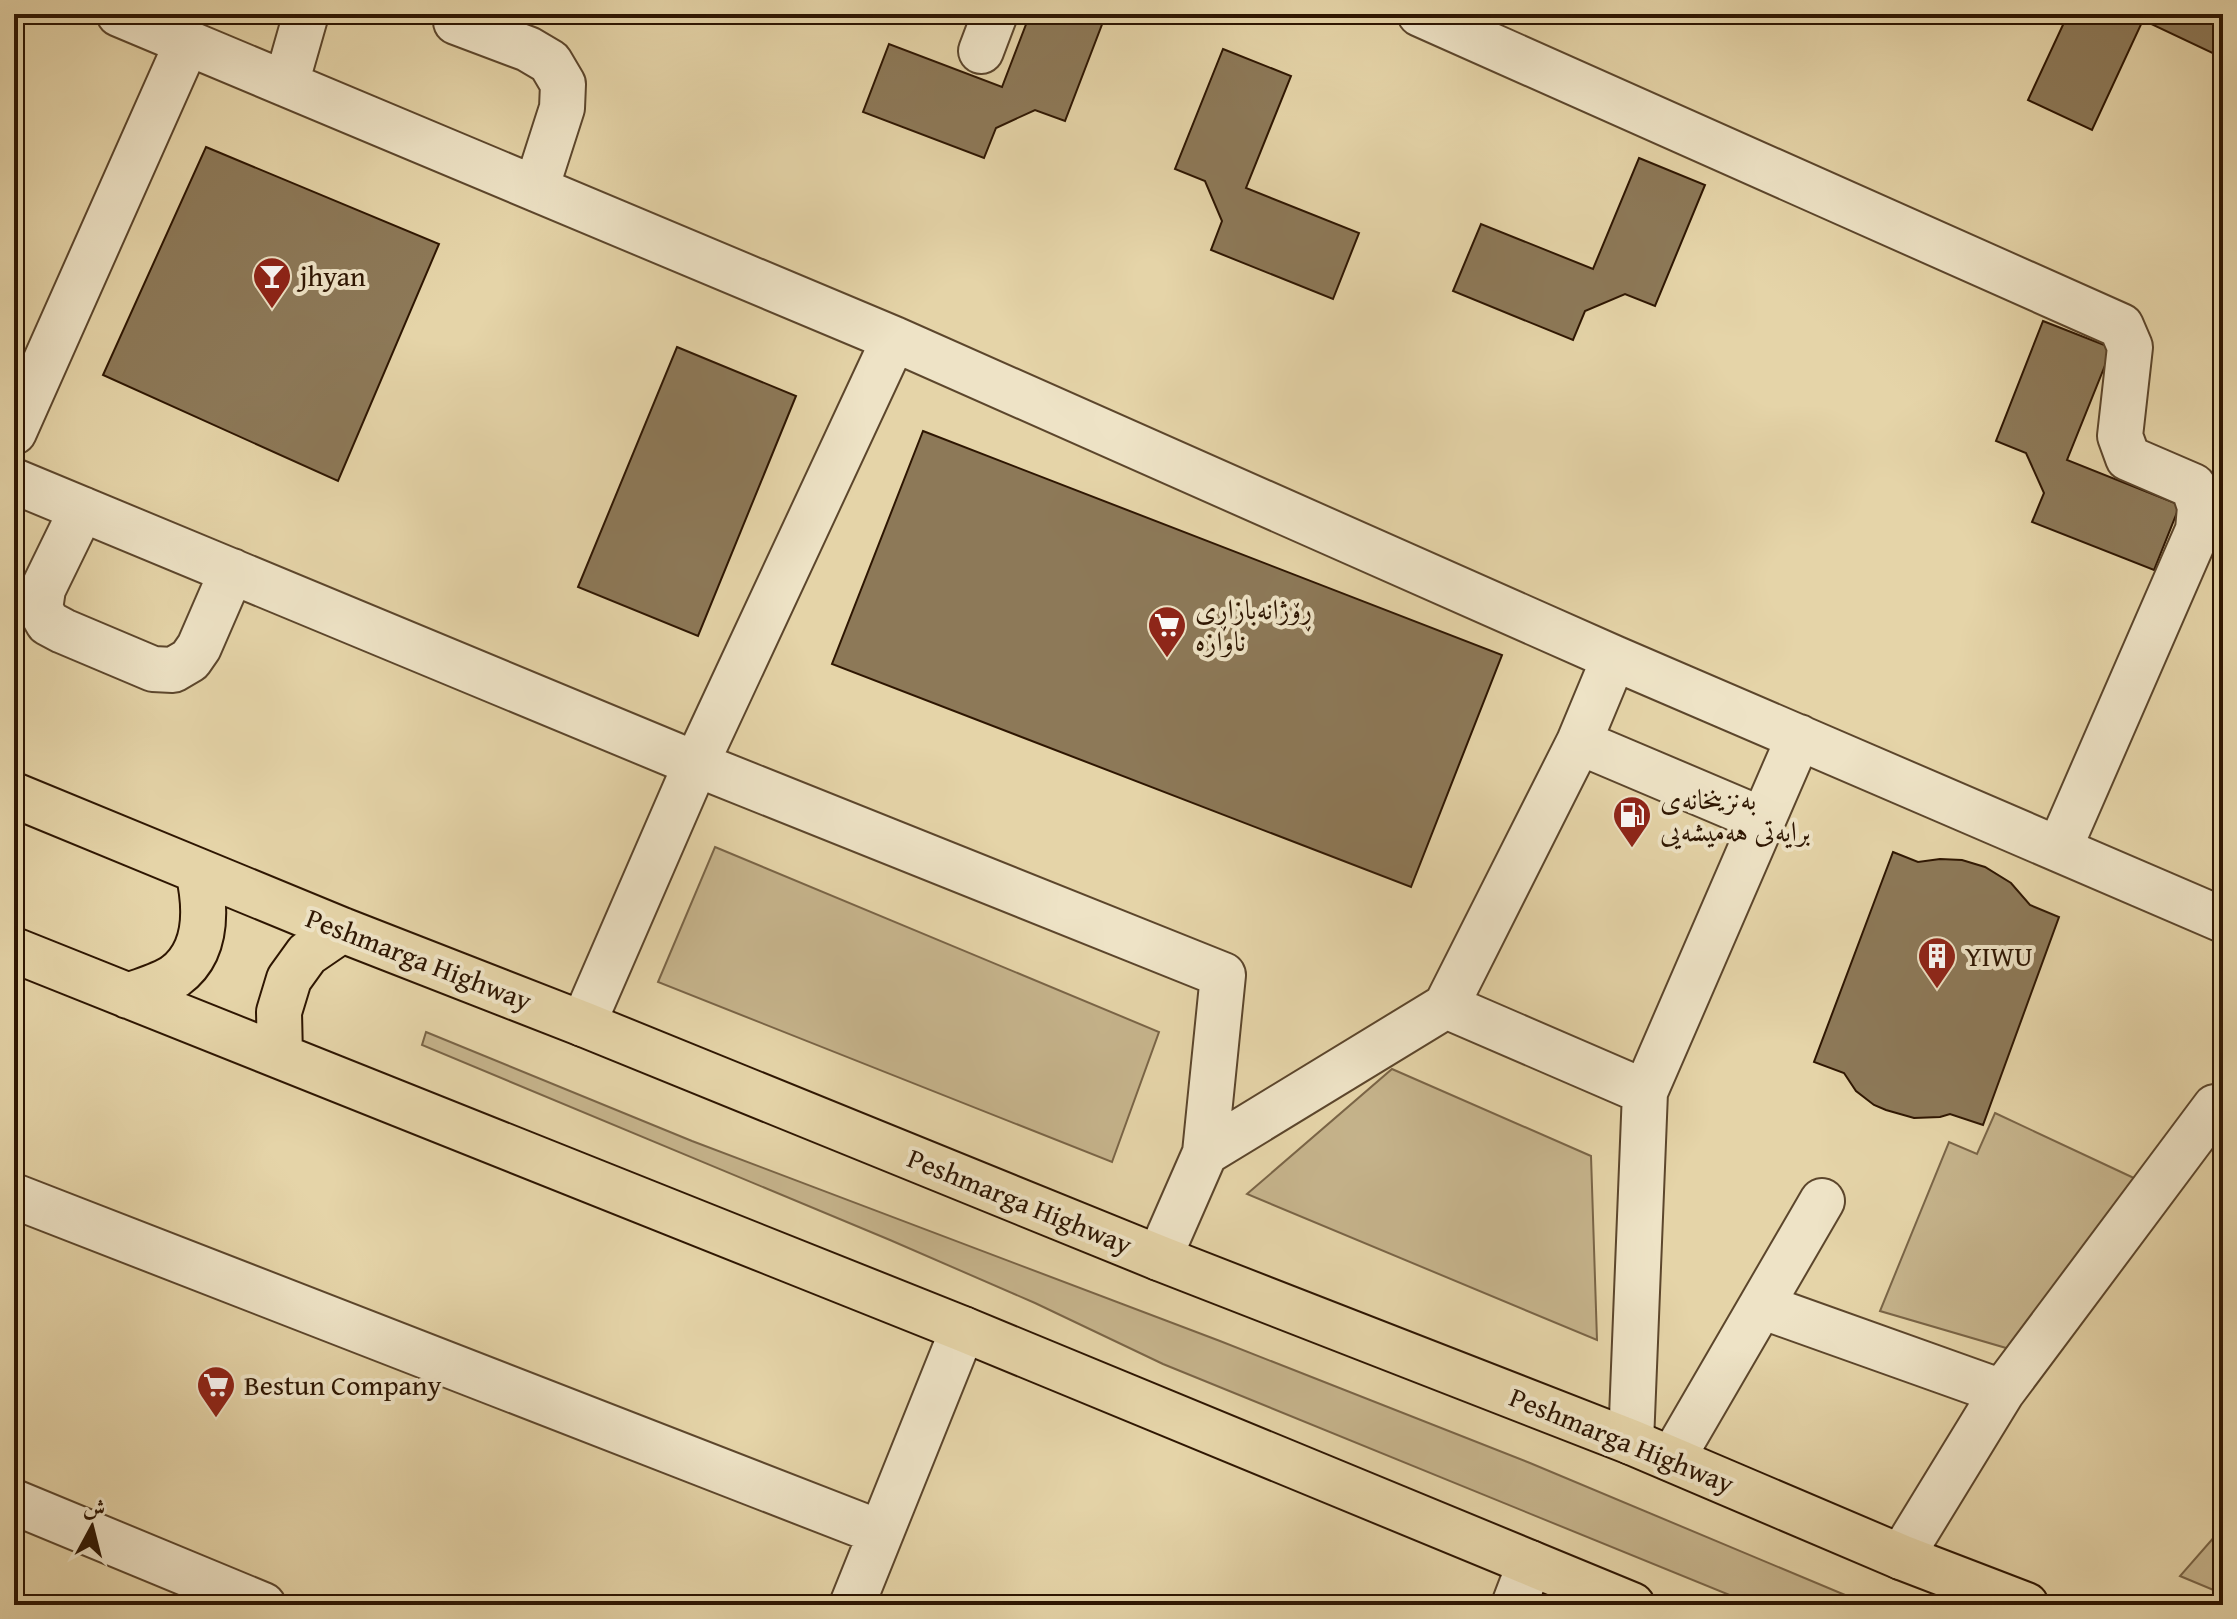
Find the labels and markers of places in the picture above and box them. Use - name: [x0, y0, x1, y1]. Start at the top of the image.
- bar icon: jhyan: [251, 255, 293, 310]
- place label: jhyan: [296, 255, 366, 296]
- place label: ڕۆژانەبازاڕی ناوازە: [1195, 588, 1312, 661]
- supermarket icon: ڕۆژانەبازاڕی ناوازە: [1146, 604, 1188, 659]
- place label: بەنزینخانەی برایەتی هەمیشەیی: [1660, 778, 1810, 851]
- fuel station icon: بەنزینخانەی برایەتی هەمیشەیی: [1611, 794, 1653, 849]
- building icon: YIWU: [1916, 935, 1958, 990]
- place label: YIWU: [1965, 935, 2033, 976]
- supermarket icon: Bestun Company: [195, 1364, 237, 1419]
- place label: Bestun Company: [244, 1364, 441, 1405]

